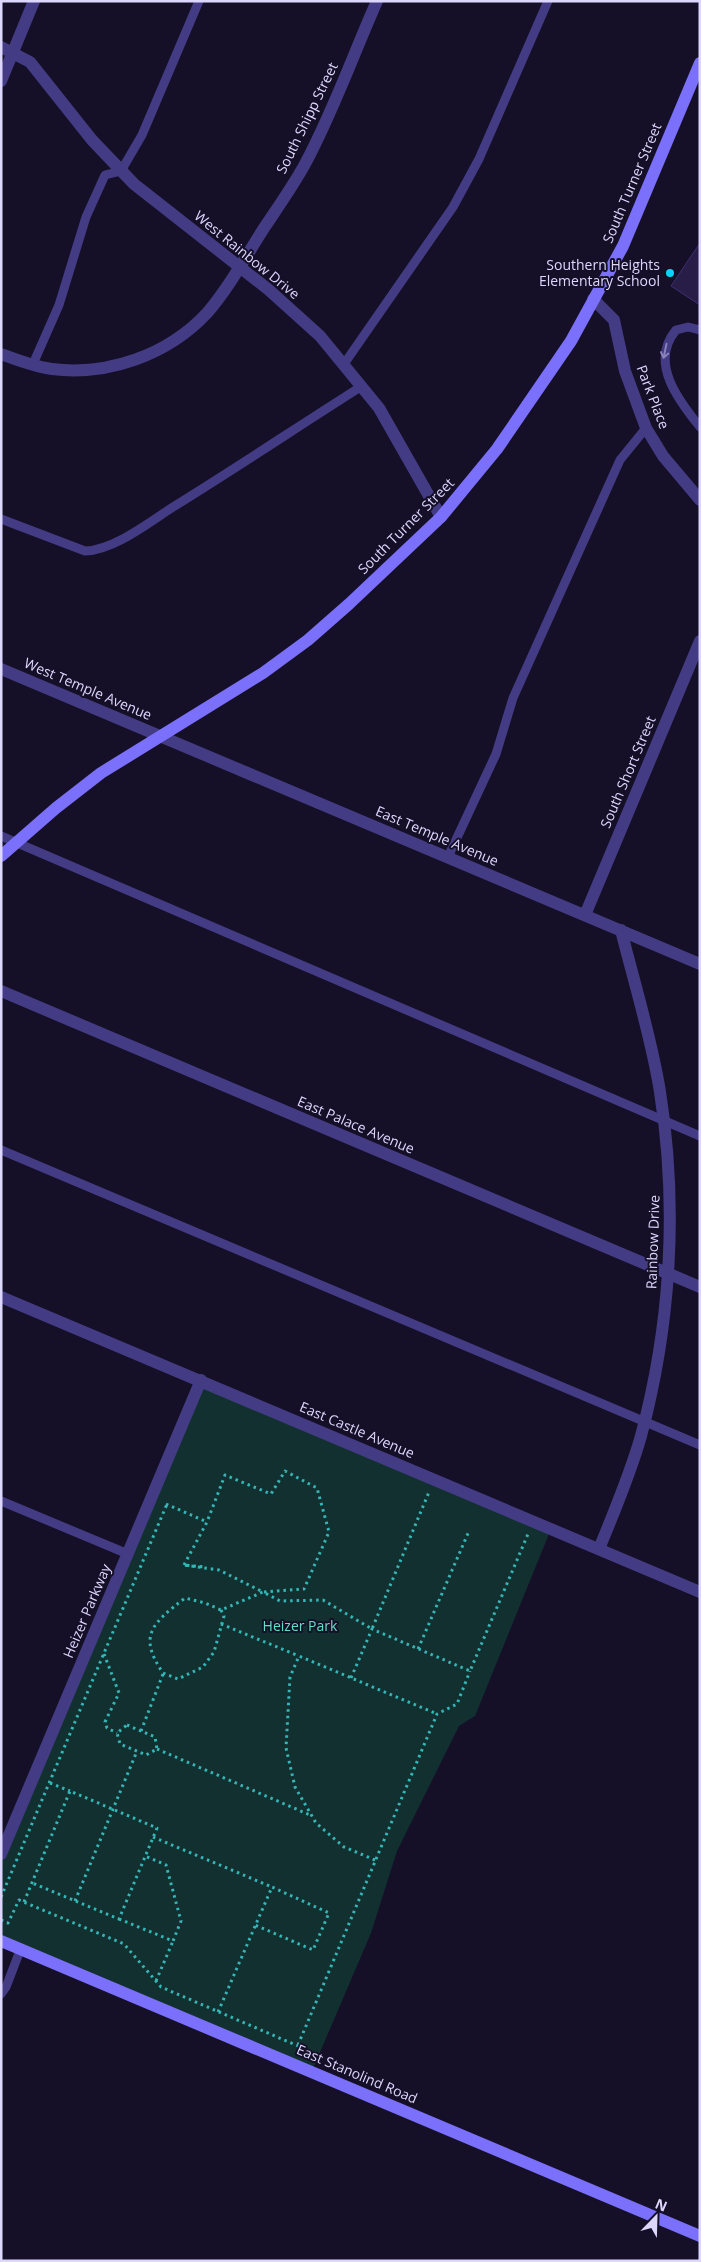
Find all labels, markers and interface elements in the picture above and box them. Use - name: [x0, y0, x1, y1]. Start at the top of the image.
- street label: South Shipp Street: [271, 59, 342, 177]
- street label: South Turner Street: [598, 120, 665, 246]
- street label: West Rainbow Drive: [191, 206, 304, 303]
- place label: Southern Heights Elementary School: [539, 255, 660, 290]
- marker: Southern Heights Elementary School: [664, 267, 676, 279]
- one-way arrow: [660, 342, 669, 358]
- street label: Park Place: [633, 362, 674, 432]
- street label: South Turner Street: [353, 473, 458, 578]
- street label: West Temple Avenue: [21, 653, 155, 724]
- street label: South Short Street: [595, 713, 660, 831]
- street label: East Temple Avenue: [373, 801, 502, 870]
- street label: East Palace Avenue: [295, 1091, 418, 1158]
- street label: Rainbow Drive: [641, 1194, 664, 1289]
- street label: East Castle Avenue: [297, 1397, 418, 1462]
- street label: Heizer Parkway: [58, 1560, 115, 1661]
- park label: Heizer Park: [263, 1616, 338, 1635]
- street label: East Stanolind Road: [294, 2039, 421, 2108]
- north arrow: [631, 2192, 681, 2242]
- text: N: [652, 2194, 670, 2216]

